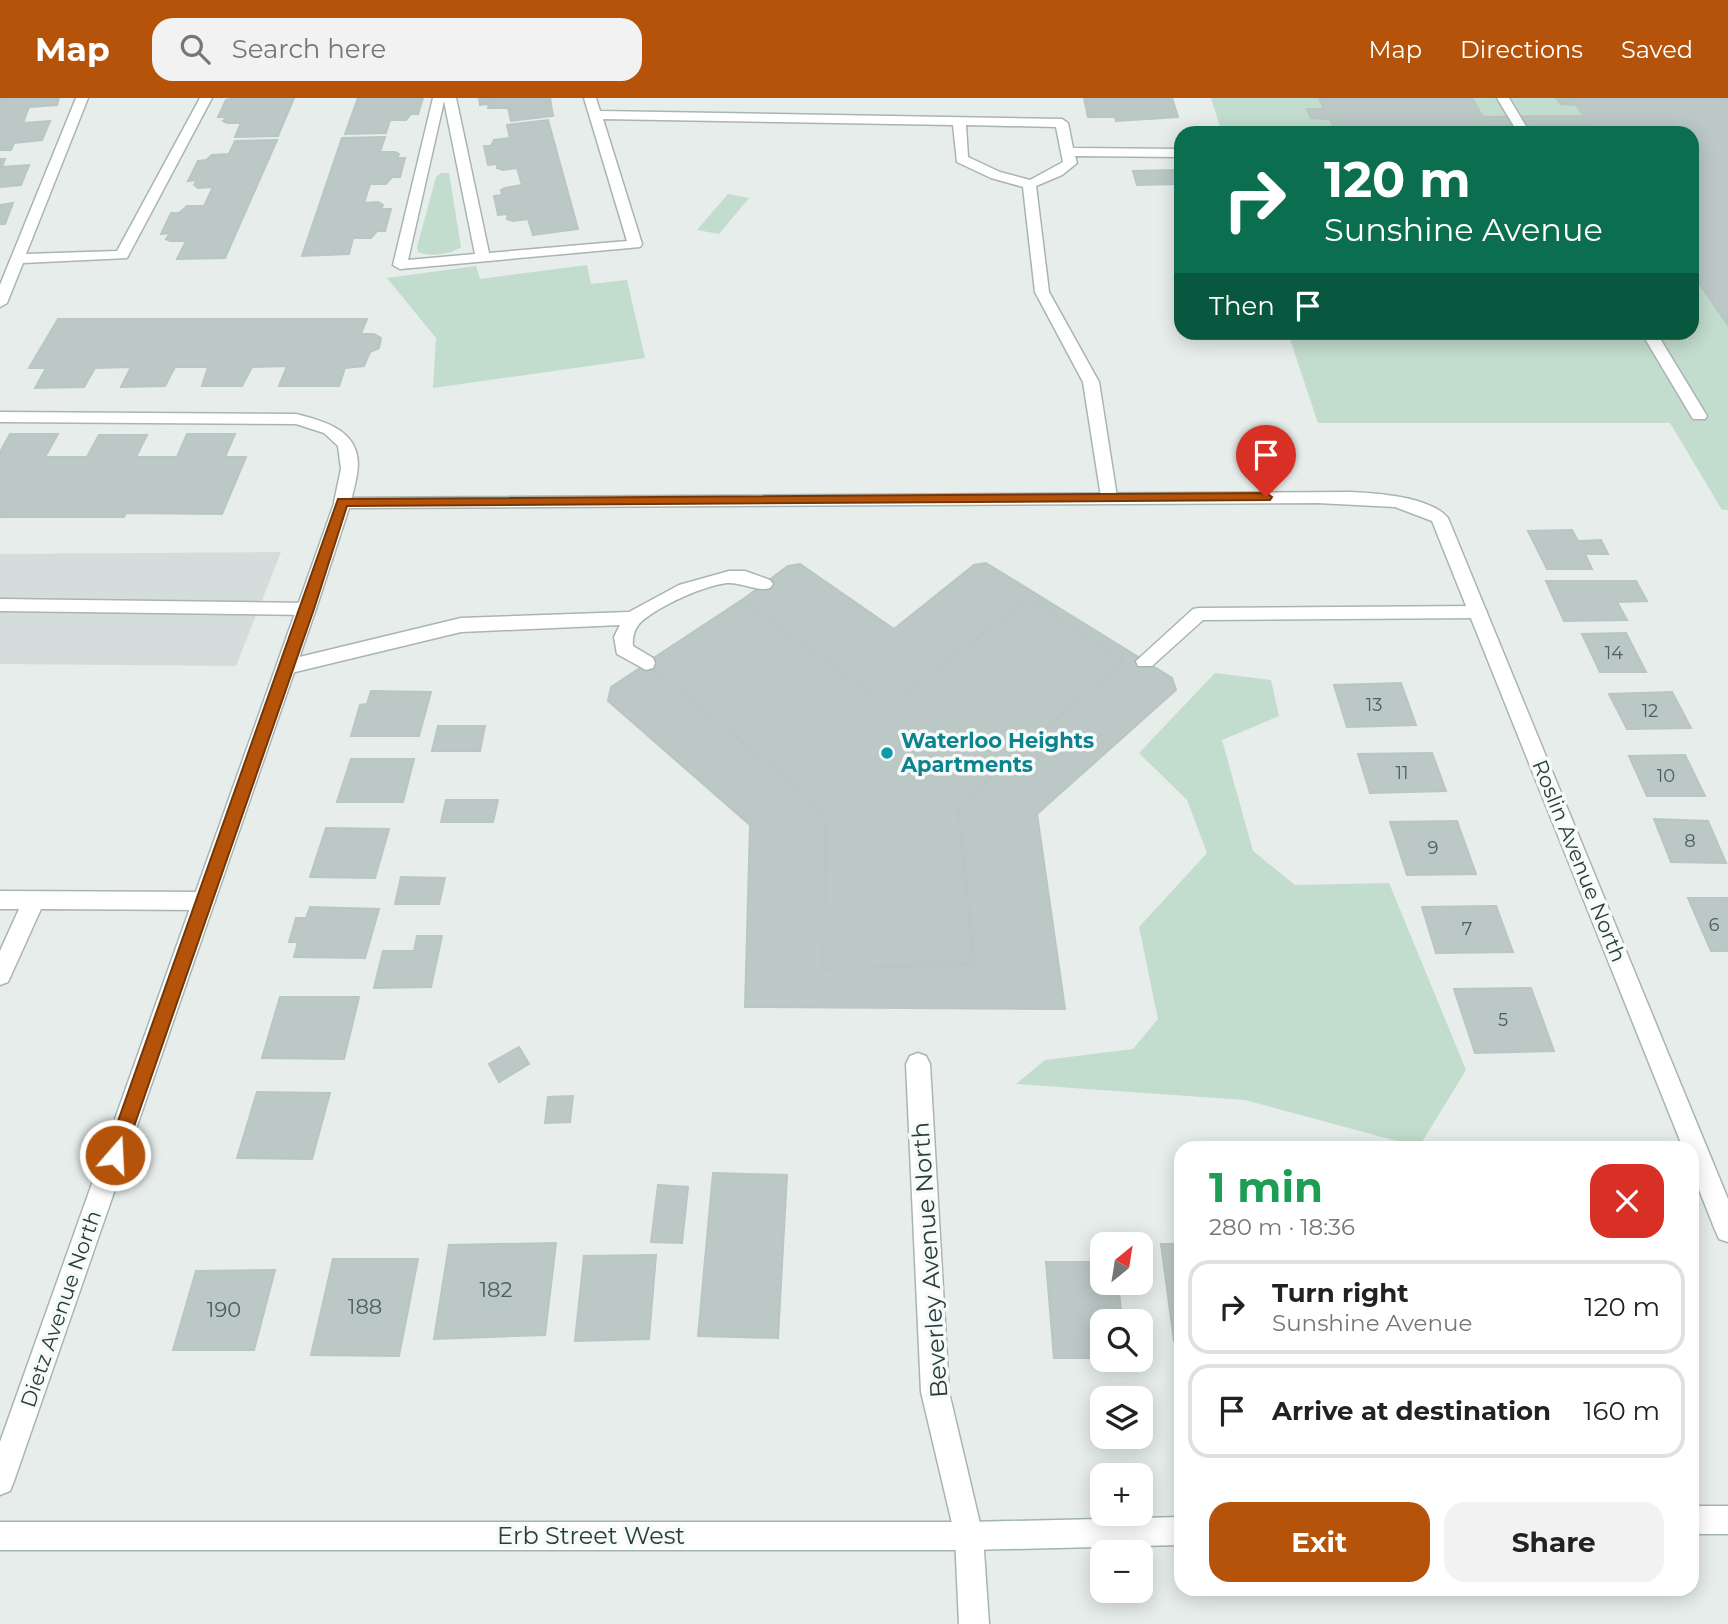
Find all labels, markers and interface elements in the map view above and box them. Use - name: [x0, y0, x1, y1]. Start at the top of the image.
- search box: [152, 18, 642, 81]
- text: Map: [35, 29, 110, 69]
- icon: search: [176, 30, 214, 68]
- text: Search here: [232, 33, 386, 65]
- text: Map: [1369, 35, 1422, 64]
- text: Directions: [1460, 35, 1583, 64]
- text: Saved: [1621, 35, 1693, 64]
- text: 120 m: [1324, 150, 1471, 209]
- icon: right: [1209, 154, 1300, 245]
- text: Sunshine Avenue: [1324, 210, 1603, 249]
- icon: arrive: [1289, 287, 1327, 325]
- text: Then: [1209, 290, 1275, 322]
- pin: [1236, 425, 1296, 497]
- icon: arrive: [1247, 436, 1285, 474]
- house number: 14: [1605, 642, 1623, 664]
- house number: 13: [1366, 694, 1382, 716]
- house number: 12: [1642, 700, 1658, 722]
- place label: Waterloo Heights Apartments: [900, 728, 1094, 777]
- marker: Waterloo Heights Apartments: [879, 745, 895, 761]
- street label: Roslin Avenue North: [1527, 756, 1632, 966]
- house number: 11: [1396, 762, 1409, 784]
- house number: 10: [1657, 765, 1675, 787]
- house number: 8: [1684, 830, 1696, 852]
- house number: 9: [1428, 837, 1439, 859]
- house number: 6: [1709, 914, 1720, 936]
- house number: 7: [1462, 918, 1472, 940]
- house number: 5: [1498, 1009, 1508, 1031]
- position arrow: [78, 1118, 152, 1192]
- street label: Beverley Avenue North: [905, 1121, 954, 1399]
- text: 1 min: [1209, 1161, 1323, 1213]
- button: close: [1590, 1164, 1664, 1238]
- street label: Dietz Avenue North: [15, 1207, 106, 1411]
- text: 280 m · 18:36: [1209, 1213, 1355, 1241]
- north arrow: [1090, 1232, 1153, 1295]
- map controls: [1090, 1232, 1153, 1603]
- house number: 182: [480, 1277, 513, 1302]
- text: Turn right: [1272, 1277, 1408, 1309]
- icon: right: [1213, 1288, 1251, 1326]
- text: 120 m: [1584, 1291, 1660, 1323]
- house number: 188: [348, 1294, 382, 1319]
- house number: 190: [207, 1297, 241, 1322]
- button: search: [1090, 1309, 1153, 1372]
- text: Sunshine Avenue: [1272, 1309, 1472, 1337]
- button: layers: [1090, 1386, 1153, 1449]
- icon: arrive: [1213, 1392, 1251, 1430]
- text: Arrive at destination: [1272, 1395, 1551, 1427]
- text: 160 m: [1583, 1395, 1660, 1427]
- button: +: [1090, 1463, 1153, 1526]
- button: Exit: [1209, 1502, 1430, 1582]
- button: Share: [1444, 1502, 1664, 1582]
- street label: Erb Street West: [497, 1521, 685, 1550]
- button: −: [1090, 1540, 1153, 1603]

